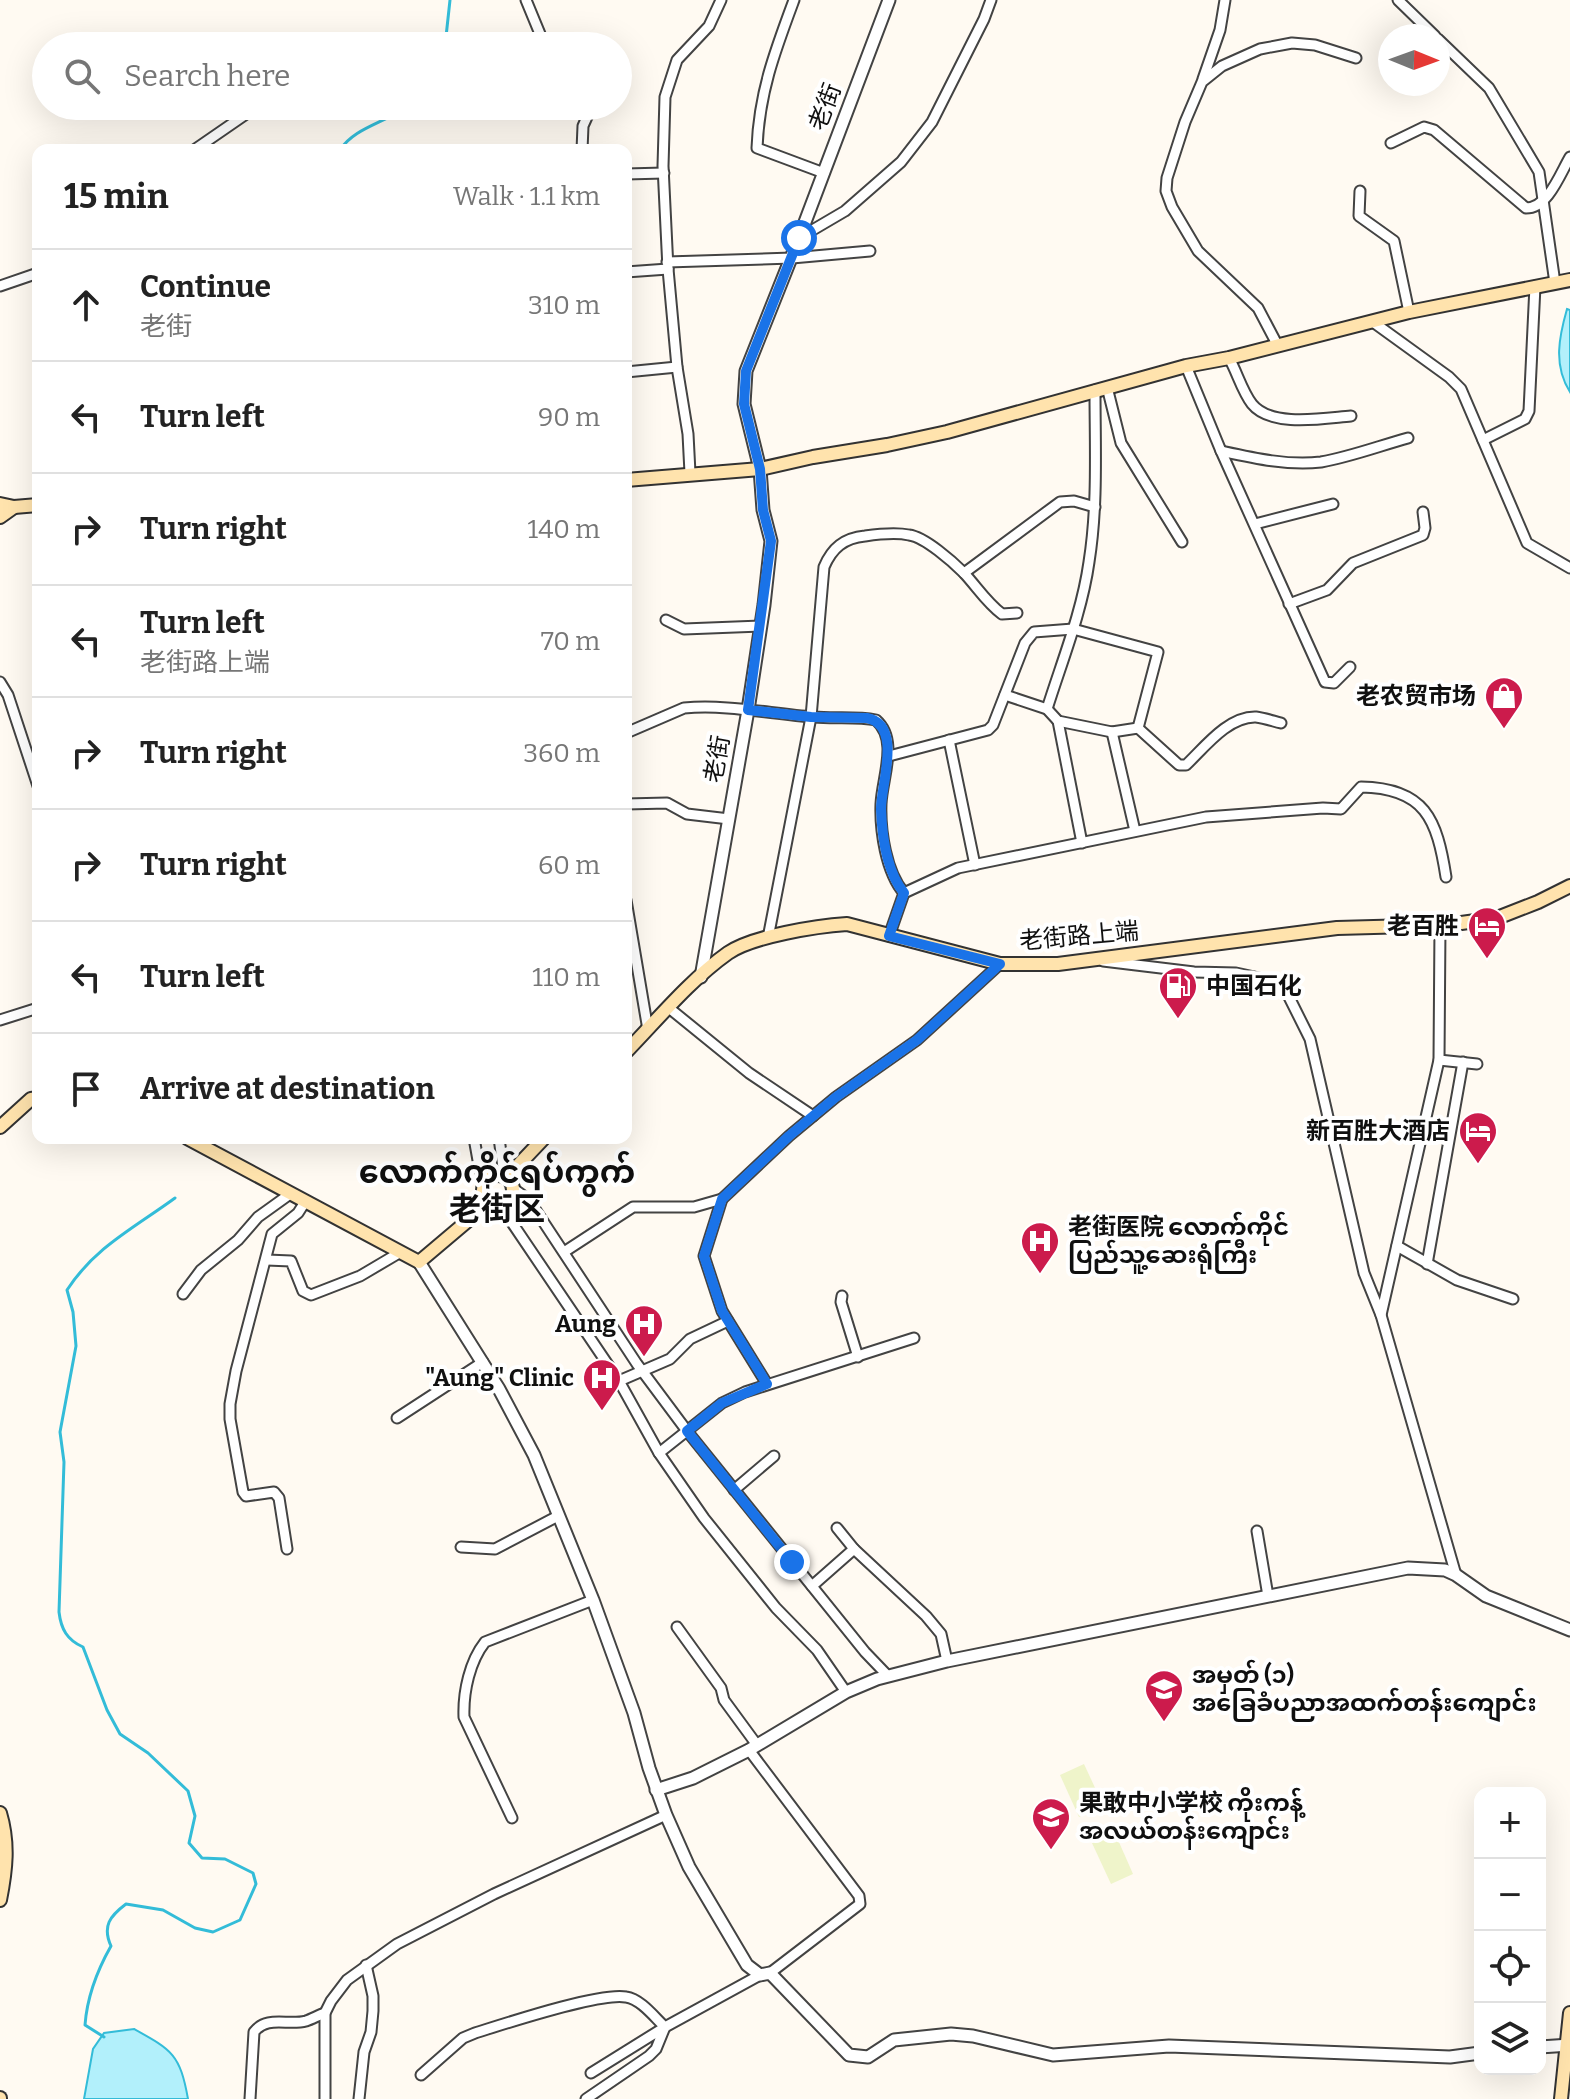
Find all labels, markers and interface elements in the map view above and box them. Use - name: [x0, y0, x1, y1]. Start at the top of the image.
- north arrow: [1378, 24, 1450, 96]
- search box: [32, 32, 632, 120]
- icon: search: [60, 54, 104, 98]
- text: Search here: [124, 58, 291, 94]
- street label: 老街: [803, 80, 847, 134]
- text: 15 min: [64, 176, 169, 217]
- text: Walk · 1.1 km: [453, 181, 600, 212]
- route start: [781, 220, 817, 256]
- text: Continue: [140, 269, 271, 305]
- icon: ahead: [64, 283, 108, 327]
- text: 310 m: [528, 290, 600, 321]
- text: 老街: [140, 311, 192, 342]
- icon: left: [64, 395, 108, 439]
- text: Turn left: [140, 399, 265, 435]
- text: 90 m: [538, 402, 600, 433]
- icon: right: [64, 507, 108, 551]
- text: Turn right: [140, 511, 287, 547]
- text: 140 m: [528, 514, 600, 545]
- text: Turn left: [140, 605, 265, 641]
- icon: left: [64, 619, 108, 663]
- text: 70 m: [541, 626, 600, 657]
- text: 老街路上端: [140, 647, 270, 678]
- shop icon: 老农贸市场: [1483, 675, 1525, 730]
- place label: 老农贸市场: [1356, 682, 1476, 710]
- icon: right: [64, 731, 108, 775]
- street label: 老街: [699, 733, 735, 785]
- text: Turn right: [140, 735, 287, 771]
- text: 360 m: [523, 738, 600, 769]
- icon: right: [64, 843, 108, 887]
- text: Turn right: [140, 847, 287, 883]
- text: 60 m: [538, 850, 600, 881]
- hotel icon: 老百胜: [1466, 905, 1508, 960]
- place label: 老百胜: [1387, 912, 1459, 940]
- street label: 老街路上端: [1018, 917, 1140, 955]
- icon: left: [64, 955, 108, 999]
- text: Turn left: [140, 959, 265, 995]
- text: 110 m: [532, 962, 600, 993]
- fuel station icon: 中国石化: [1157, 965, 1199, 1020]
- place label: 中国石化: [1206, 972, 1302, 1000]
- icon: arrive: [64, 1067, 108, 1111]
- text: Arrive at destination: [140, 1071, 435, 1107]
- hotel icon: 新百胜大酒店: [1457, 1110, 1499, 1165]
- place label: 新百胜大酒店: [1306, 1117, 1450, 1145]
- district label: လောက်ကိုင်ရပ်ကွက် 老街区: [359, 1150, 635, 1228]
- place label: 老街医院 လောက်ကိုင် ပြည်သူ့ဆေးရုံကြီး: [1068, 1211, 1289, 1274]
- hospital icon: 老街医院 လောက်ကိုင် ပြည်သူ့ဆေးရုံကြီး: [1019, 1220, 1061, 1275]
- hospital icon: Aung: [623, 1303, 665, 1358]
- place label: Aung: [555, 1310, 616, 1338]
- hospital icon: "Aung" Clinic: [581, 1357, 623, 1412]
- place label: "Aung" Clinic: [425, 1364, 574, 1392]
- route end: [774, 1544, 810, 1580]
- place label: အမှတ် (၁) အခြေခံပညာအထက်တန်းကျောင်း: [1192, 1659, 1537, 1723]
- school or university icon: အမှတ် (၁) အခြေခံပညာအထက်တန်းကျောင်း: [1143, 1668, 1185, 1723]
- place label: 果敢中小学校 ကိုးကန့် အလယ်တန်းကျောင်း: [1079, 1787, 1306, 1851]
- map controls: [1474, 1787, 1546, 2075]
- button: +: [1474, 1787, 1546, 1859]
- school or university icon: 果敢中小学校 ကိုးကန့် အလယ်တန်းကျောင်း: [1030, 1796, 1072, 1851]
- button: −: [1474, 1859, 1546, 1931]
- button: locate: [1474, 1931, 1546, 2003]
- button: layers: [1474, 2003, 1546, 2075]

